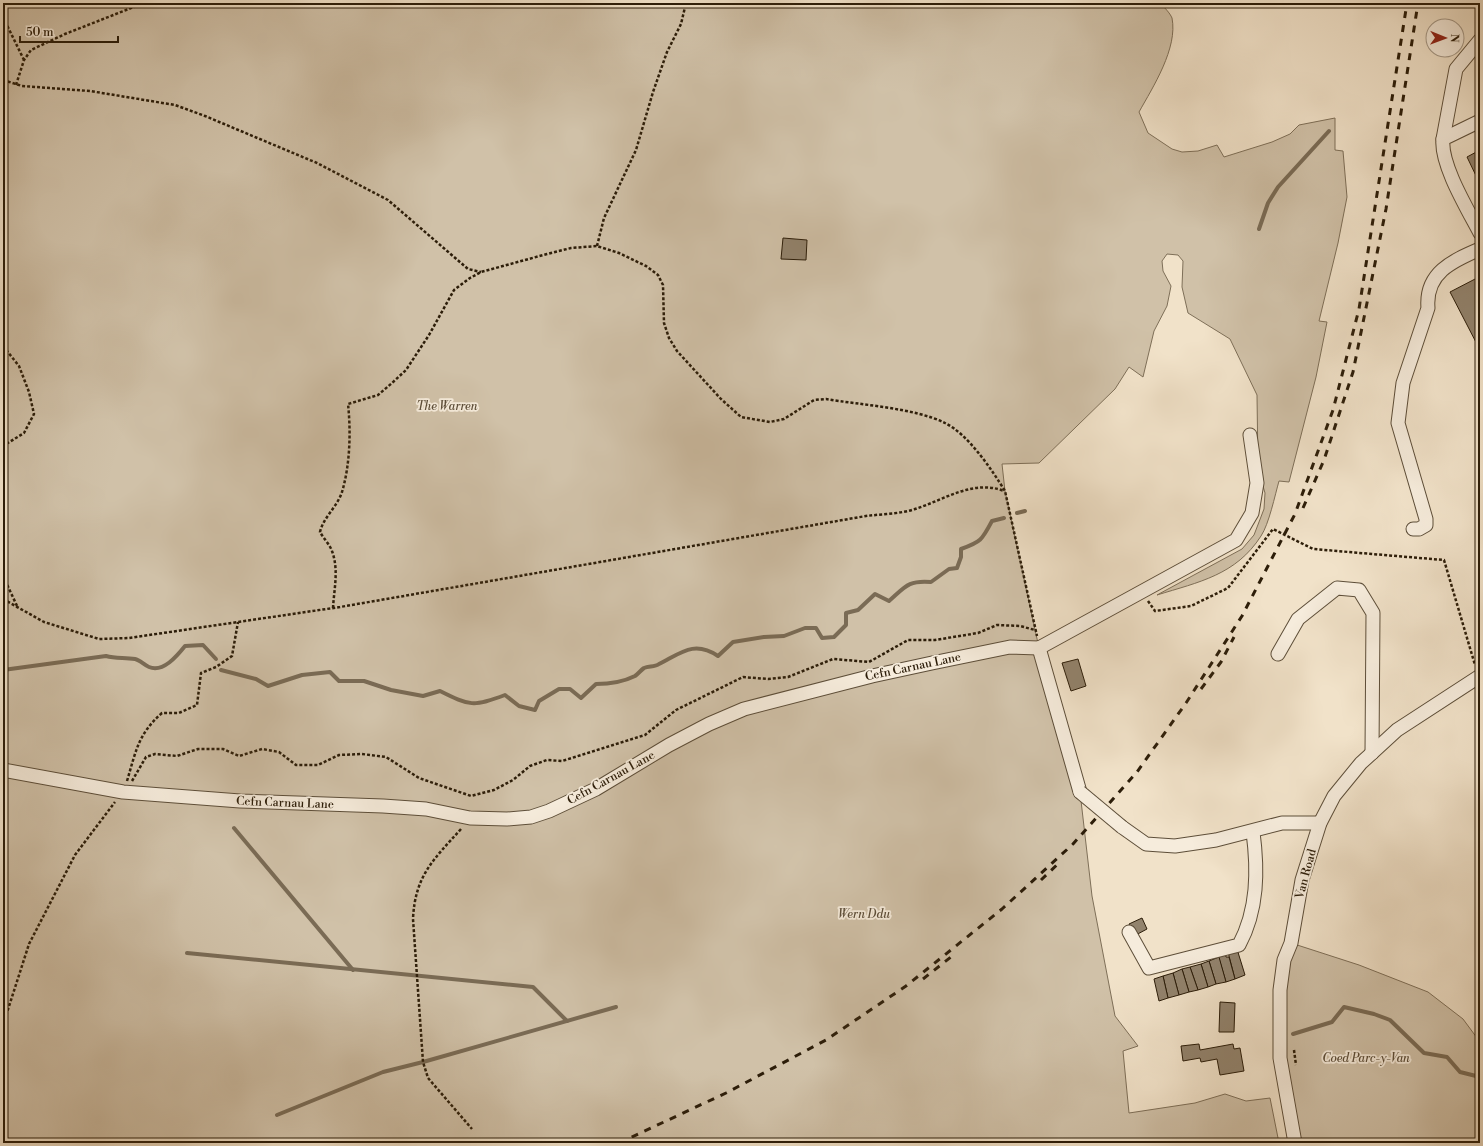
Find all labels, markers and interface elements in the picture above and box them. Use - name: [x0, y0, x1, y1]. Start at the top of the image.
- scale bar: [20, 18, 118, 44]
- north arrow: [1425, 18, 1465, 58]
- text: 50 m: [26, 25, 54, 40]
- text: N: [1447, 34, 1461, 43]
- park label: The Warren: [417, 399, 478, 414]
- street label: Cefn Carnau Lane: [864, 650, 962, 684]
- street label: Cefn Carnau Lane: [565, 748, 657, 808]
- street label: Cefn Carnau Lane: [236, 794, 334, 812]
- street label: Van Road: [1292, 847, 1320, 902]
- park label: Wern Ddu: [838, 907, 890, 922]
- park label: Coed Parc-y-Van: [1322, 1051, 1410, 1066]

